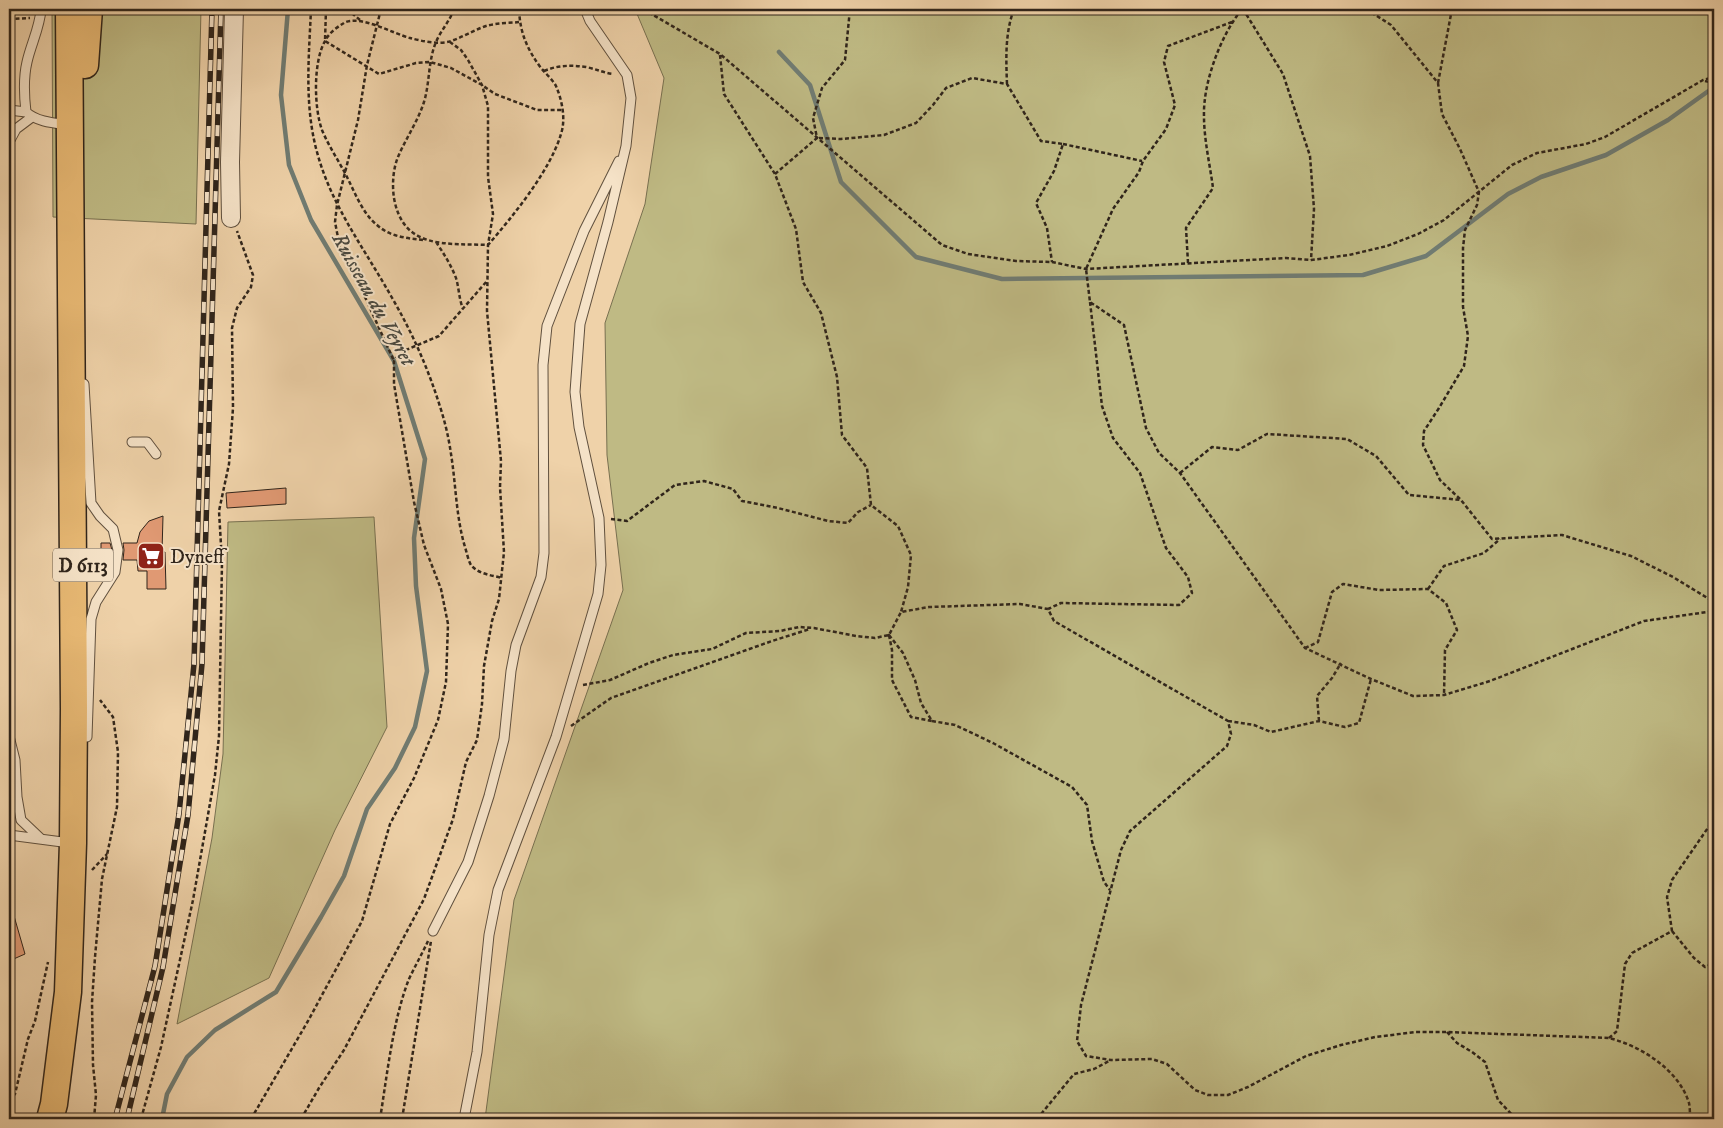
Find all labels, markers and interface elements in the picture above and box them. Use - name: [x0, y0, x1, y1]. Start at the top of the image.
- water label: Ruisseau du Veyret: [325, 227, 421, 372]
- supermarket icon: Dyneff: [136, 541, 166, 571]
- place label: Dyneff: [170, 545, 228, 570]
- road number: D 6113: [53, 548, 113, 582]

